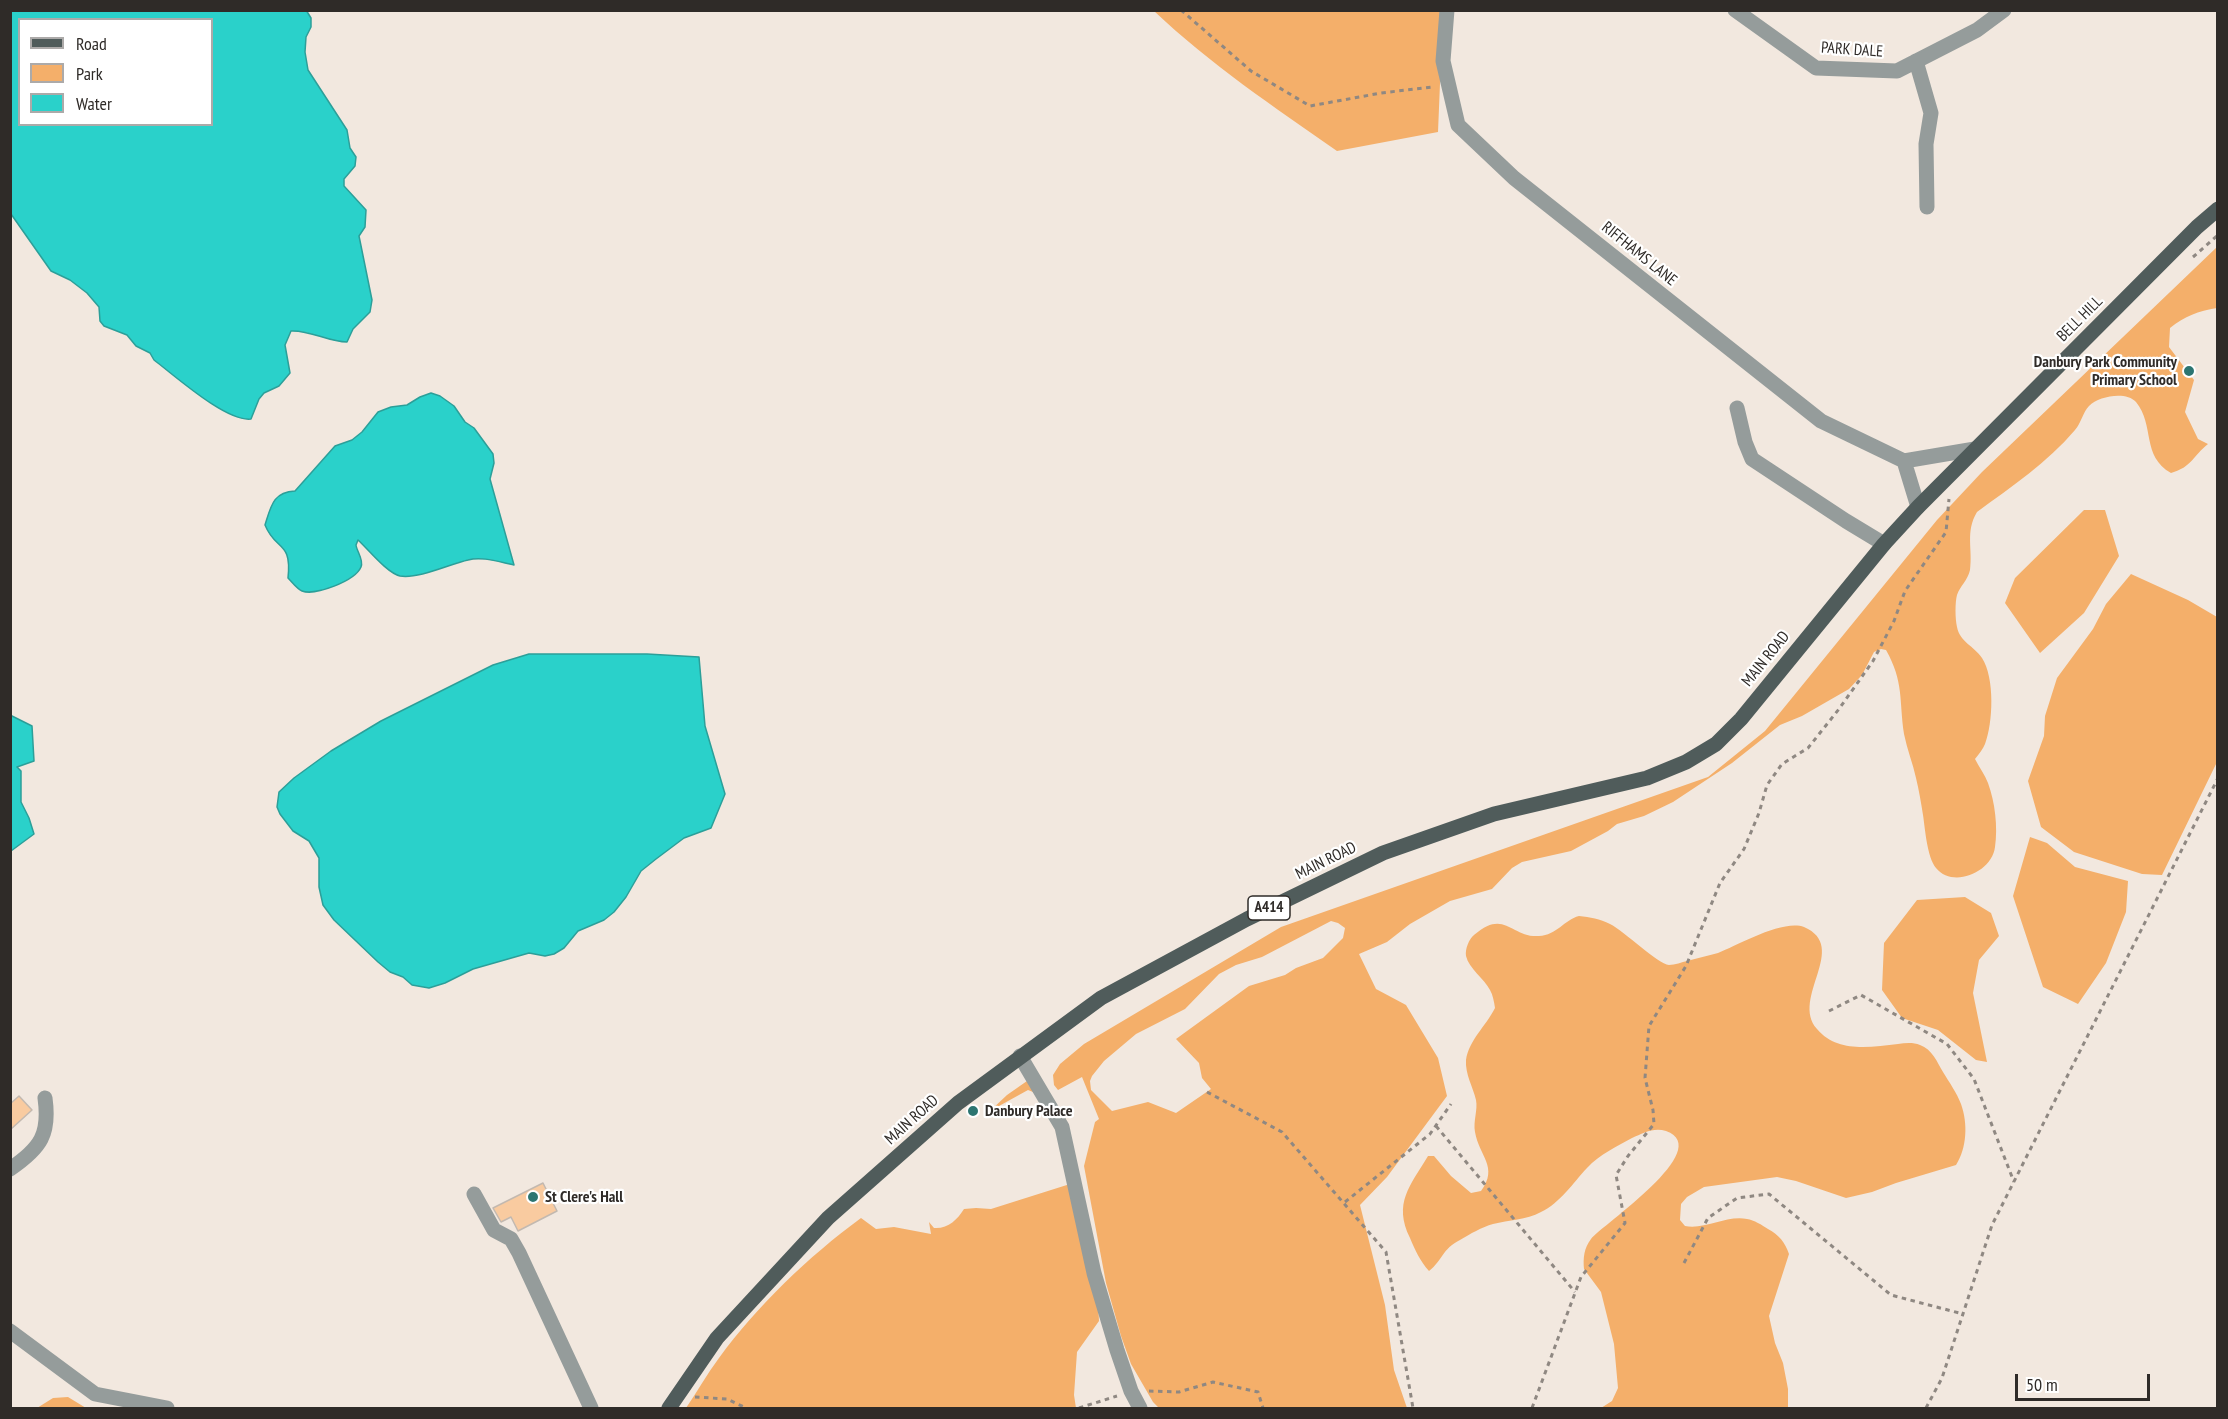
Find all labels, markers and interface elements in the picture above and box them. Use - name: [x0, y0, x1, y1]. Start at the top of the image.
- legend: [18, 18, 213, 126]
- text: Road: [76, 32, 107, 55]
- street label: PARK DALE: [1820, 38, 1884, 62]
- text: Park: [76, 62, 103, 85]
- text: Water: [76, 92, 112, 115]
- street label: RIFFHAMS LANE: [1598, 218, 1680, 290]
- street label: BELL HILL: [2053, 292, 2107, 346]
- place label: Danbury Park Community Primary School: [2034, 352, 2177, 390]
- marker: Danbury Park Community Primary School: [2182, 364, 2196, 378]
- street label: MAIN ROAD: [1738, 628, 1794, 690]
- street label: MAIN ROAD: [1293, 838, 1359, 884]
- road number: A414: [1248, 896, 1290, 920]
- street label: MAIN ROAD: [881, 1091, 943, 1149]
- place label: Danbury Palace: [985, 1101, 1073, 1121]
- marker: Danbury Palace: [966, 1104, 980, 1118]
- place label: St Clere's Hall: [545, 1187, 623, 1207]
- marker: St Clere's Hall: [526, 1190, 540, 1204]
- scale bar: [2018, 1362, 2153, 1400]
- text: 50 m: [2026, 1373, 2058, 1396]

